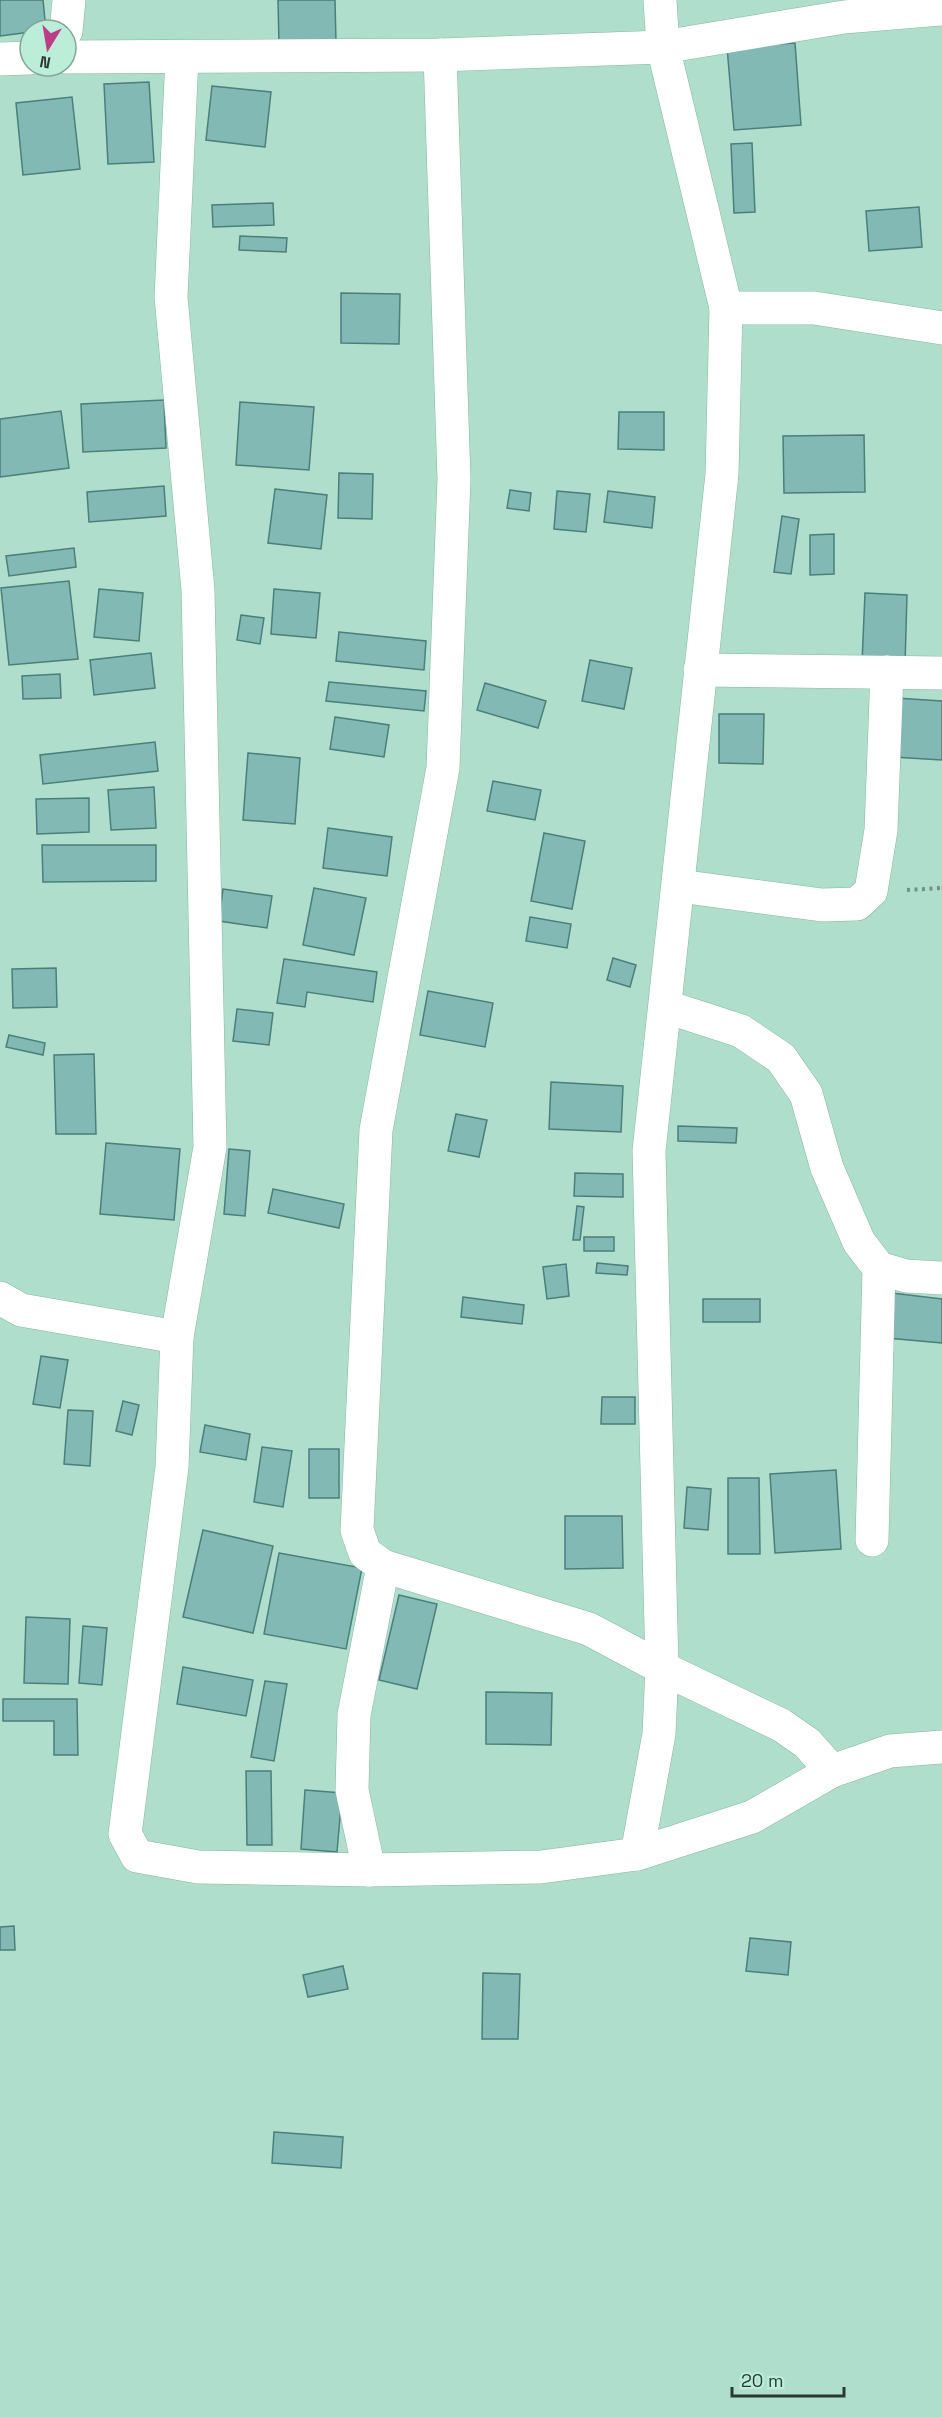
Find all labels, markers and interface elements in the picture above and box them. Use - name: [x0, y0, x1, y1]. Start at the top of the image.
- north arrow: [18, 18, 78, 78]
- text: N: [38, 51, 53, 74]
- scale bar: [732, 2360, 844, 2398]
- text: 20 m: [741, 2369, 784, 2392]

